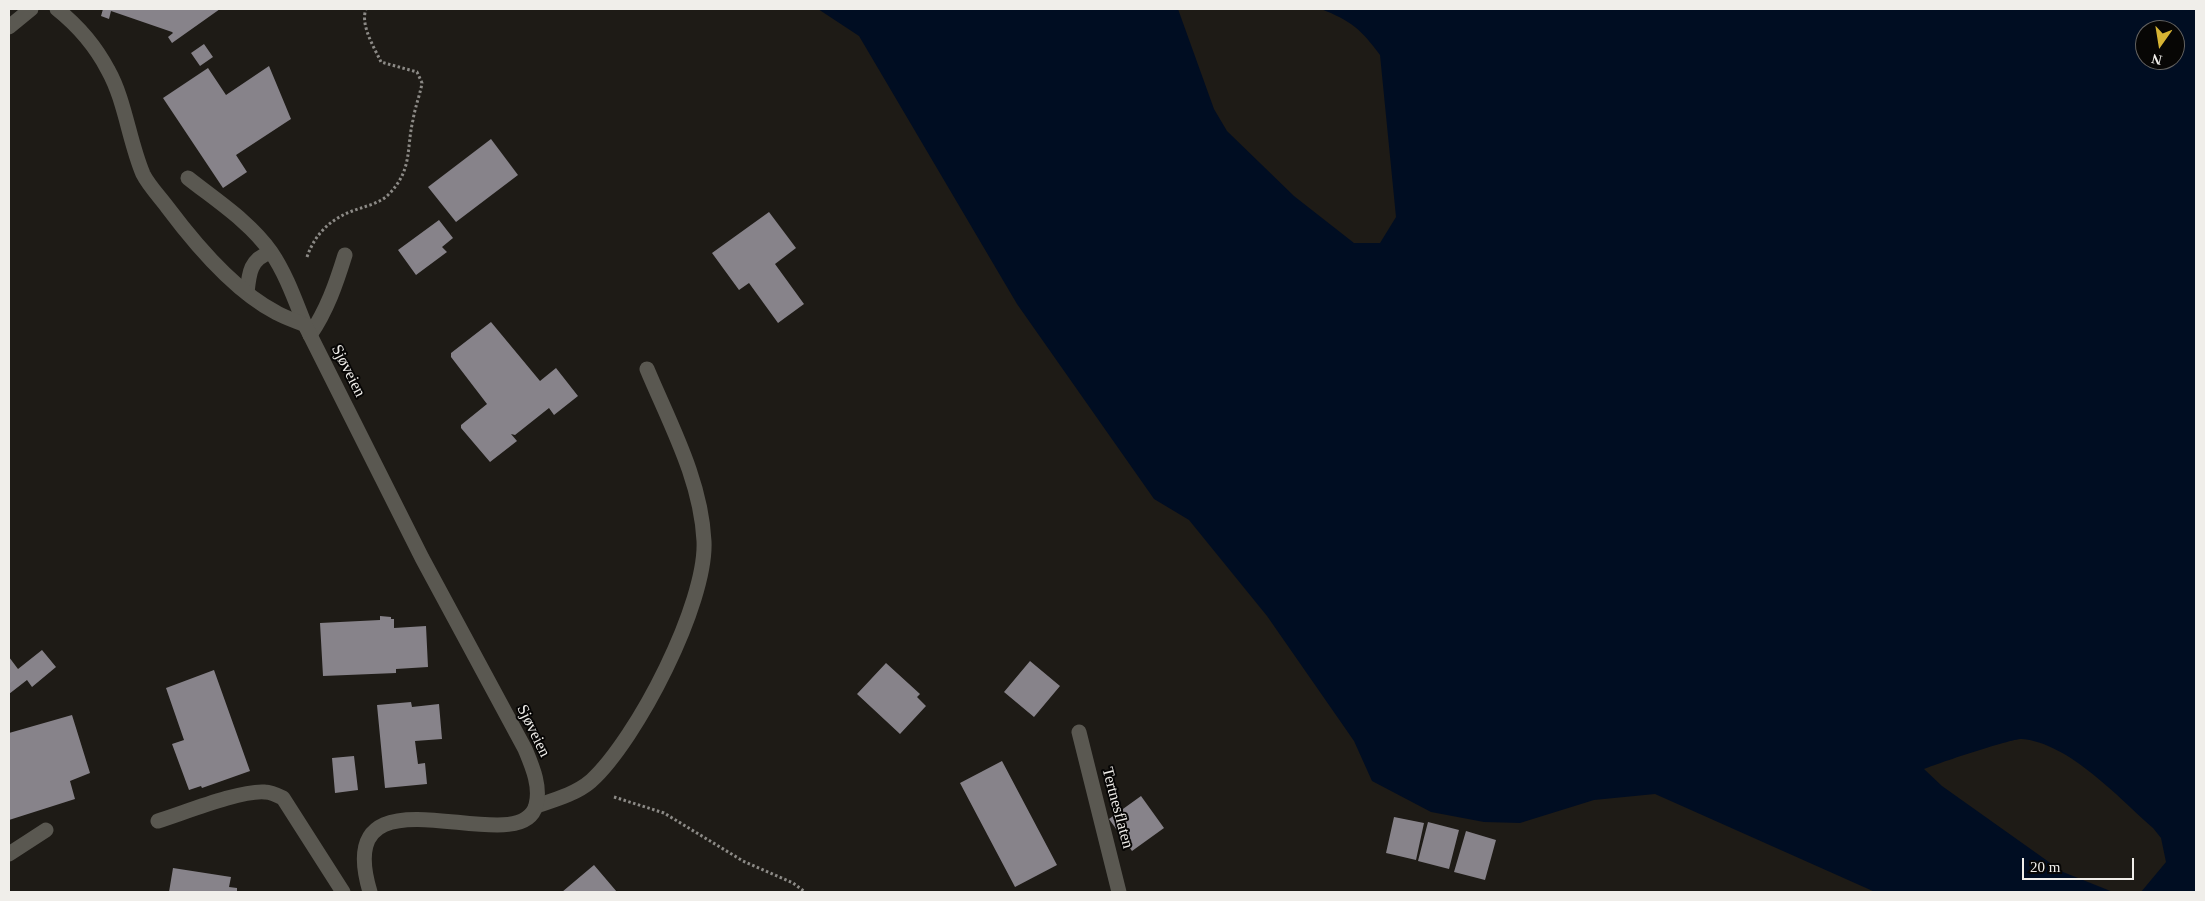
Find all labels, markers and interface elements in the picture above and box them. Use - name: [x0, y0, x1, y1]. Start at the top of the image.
- north arrow: [2135, 20, 2185, 70]
- text: N: [2150, 51, 2163, 68]
- street label: Sjøveien: [327, 342, 369, 400]
- street label: Sjøveien: [512, 702, 554, 760]
- street label: Tertnesflaten: [1097, 765, 1137, 851]
- scale bar: [2025, 848, 2138, 880]
- text: 20 m: [2030, 859, 2060, 875]

